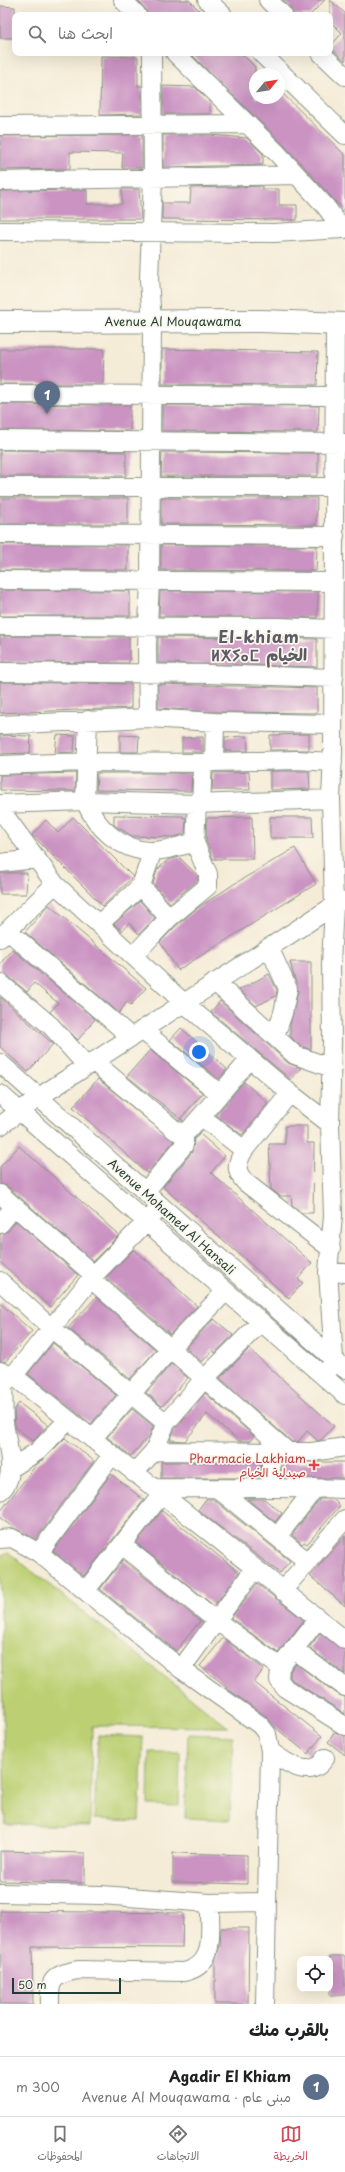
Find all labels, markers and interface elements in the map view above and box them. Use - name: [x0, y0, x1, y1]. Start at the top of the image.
- search box: [12, 12, 333, 56]
- text: ابحث هنا: [58, 21, 113, 44]
- icon: search: [26, 23, 48, 45]
- north arrow: [249, 68, 285, 104]
- street label: Avenue Al Mouqawama: [105, 312, 242, 330]
- pin: 1: [34, 381, 60, 414]
- district label: El-khiam ⵍⵅⵢⴰⵎ الخيام: [211, 624, 307, 668]
- your location: [189, 1042, 209, 1062]
- street label: Avenue Mohamed Al Hansali: [104, 1154, 240, 1278]
- place label: Pharmacie Lakhiam صيدلية الخيام: [189, 1449, 306, 1482]
- marker: Pharmacie Lakhiam صيدلية الخيام: [309, 1460, 319, 1470]
- map controls: [297, 1956, 333, 1992]
- button: locate: [297, 1956, 333, 1992]
- scale bar: [12, 1976, 121, 1995]
- text: 50 m: [18, 1976, 47, 1993]
- text: بالقرب منك: [249, 2016, 329, 2042]
- text: Agadir El Khiam: [169, 2064, 291, 2087]
- text: 300 m: [16, 2077, 60, 2096]
- text: 1: [313, 2077, 319, 2096]
- text: مبنى عام · Avenue Al Mouqawama: [82, 2087, 291, 2106]
- tab: المحفوظات: [37, 2123, 82, 2166]
- tab: الاتجاهات: [157, 2123, 199, 2166]
- tab: الخريطة: [274, 2123, 308, 2166]

